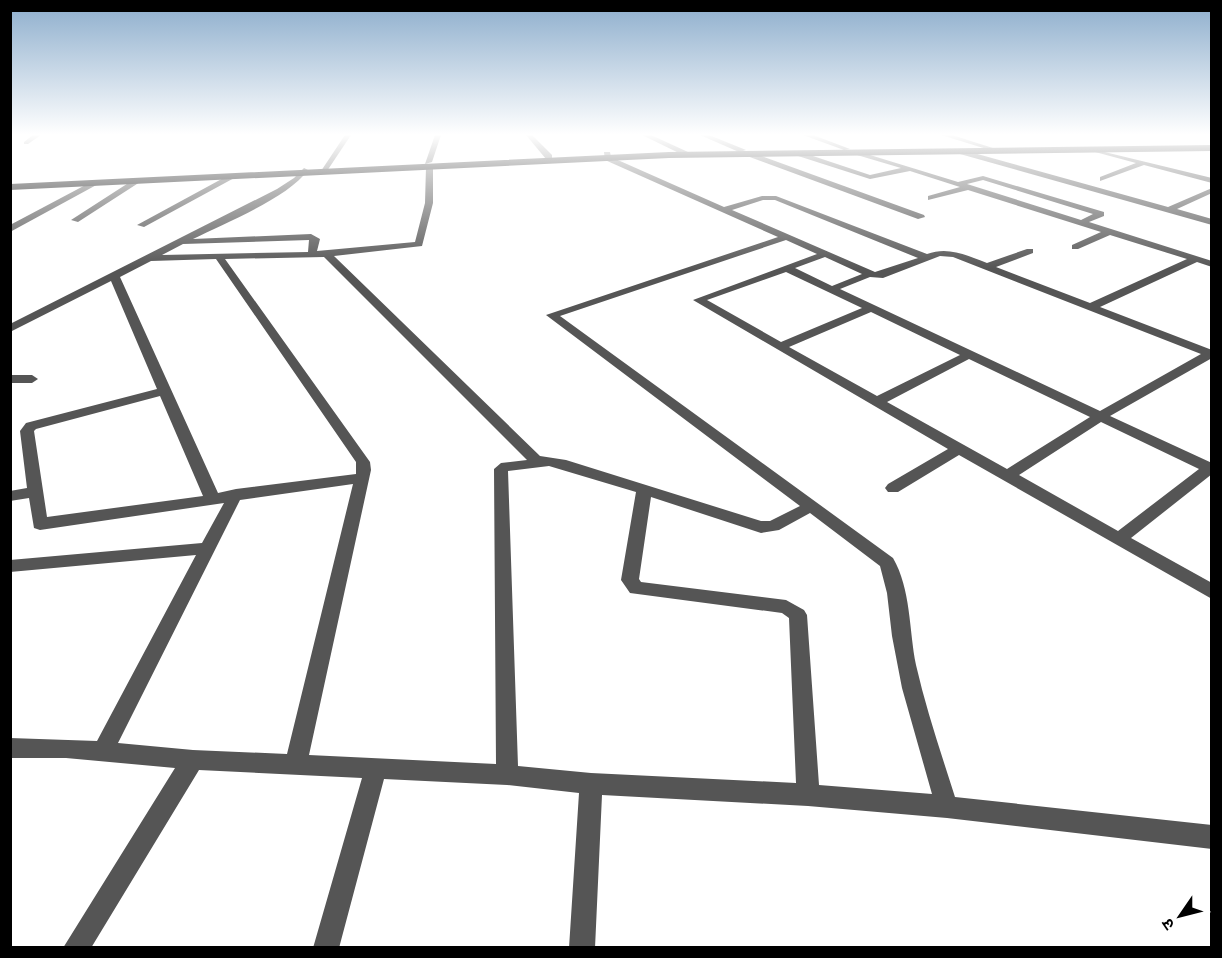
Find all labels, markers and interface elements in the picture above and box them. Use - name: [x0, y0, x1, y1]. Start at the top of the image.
- north arrow: [1150, 886, 1210, 946]
- text: उ: [1157, 915, 1179, 934]

